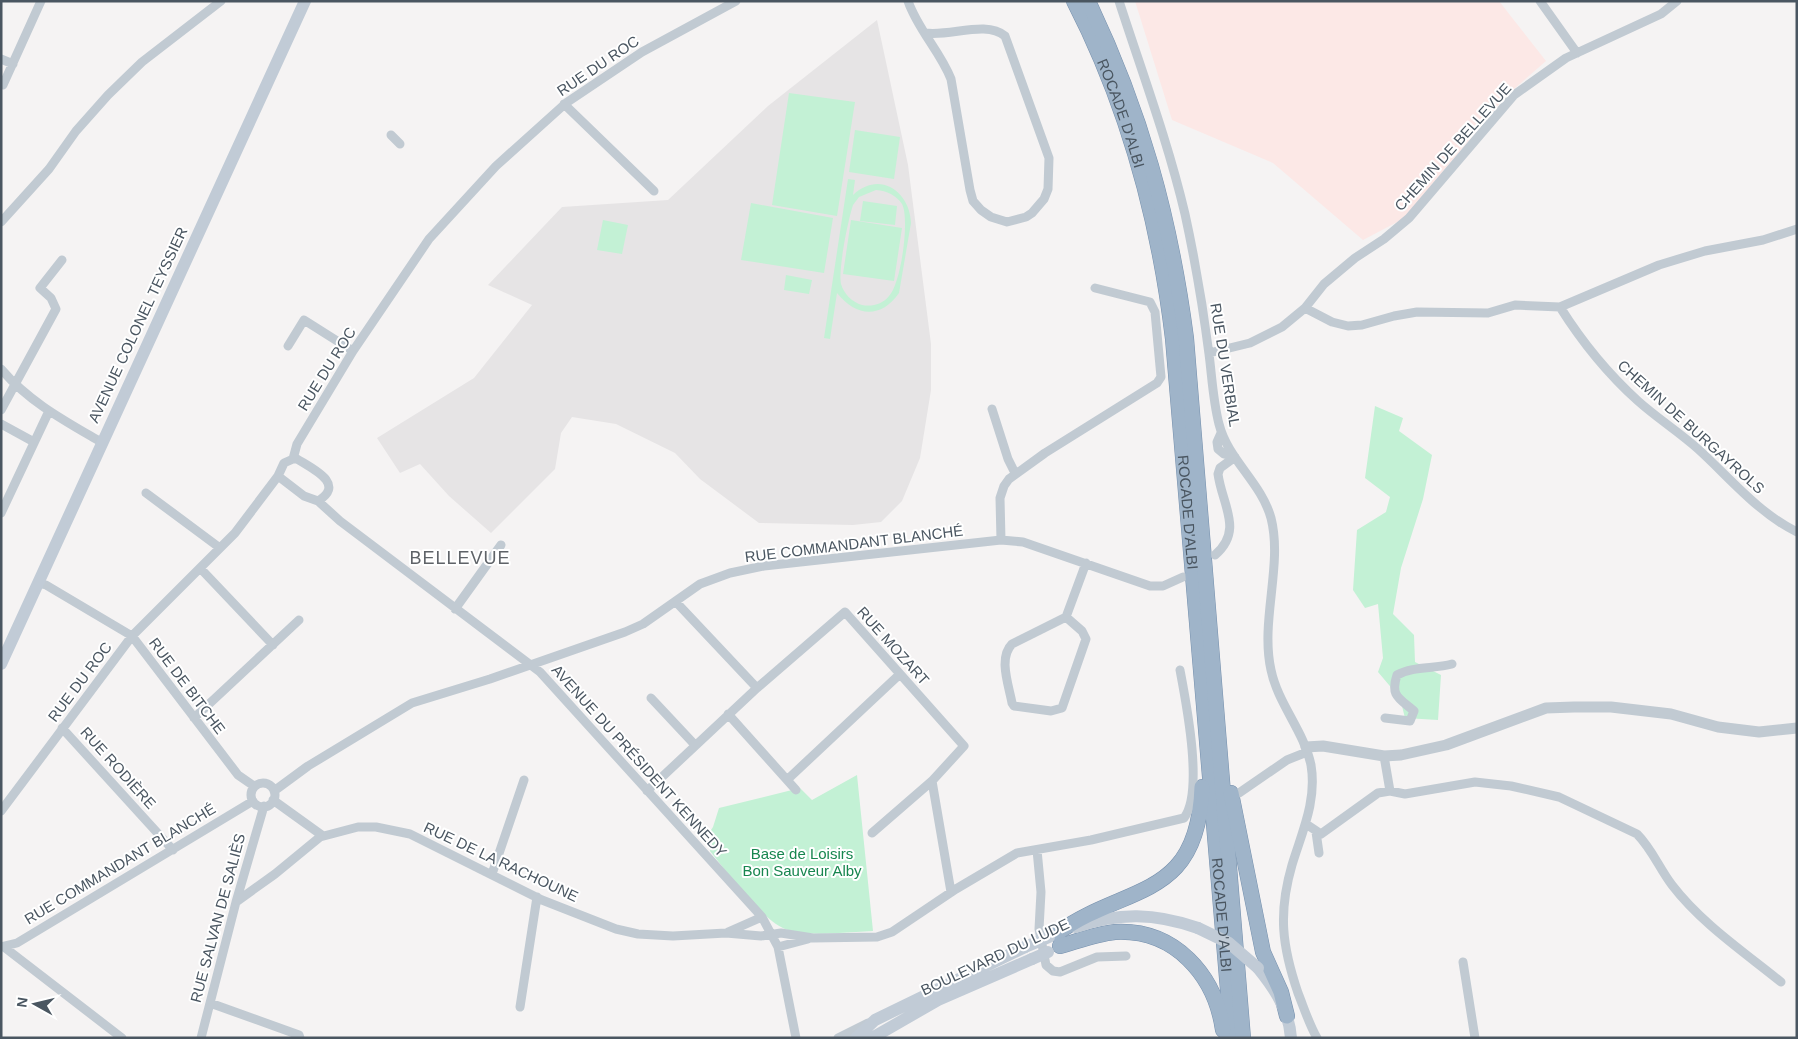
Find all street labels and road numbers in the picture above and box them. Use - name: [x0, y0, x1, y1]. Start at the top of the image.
- street label: RUE DU ROC: [554, 32, 642, 99]
- street label: ROCADE D'ALBI: [1094, 56, 1148, 170]
- street label: CHEMIN DE BELLEVUE: [1391, 79, 1514, 214]
- street label: AVENUE COLONEL TEYSSIER: [85, 224, 191, 425]
- street label: RUE DU VERBIAL: [1207, 302, 1244, 428]
- street label: RUE DU ROC: [294, 324, 359, 414]
- street label: CHEMIN DE BURGAYROLS: [1615, 356, 1768, 497]
- street label: ROCADE D'ALBI: [1175, 454, 1201, 570]
- street label: RUE COMMANDANT BLANCHÉ: [744, 522, 964, 565]
- street label: RUE MOZART: [854, 603, 933, 688]
- street label: RUE DE BITCHE: [146, 634, 229, 737]
- street label: RUE DU ROC: [44, 639, 115, 725]
- street label: AVENUE DU PRÉSIDENT KENNEDY: [548, 661, 730, 860]
- street label: RUE RODIÈRE: [77, 723, 160, 812]
- street label: RUE COMMANDANT BLANCHÉ: [21, 800, 218, 927]
- street label: RUE DE LA RACHOUNE: [421, 818, 581, 905]
- street label: RUE SALVAN DE SALIÈS: [187, 831, 248, 1004]
- street label: ROCADE D'ALBI: [1209, 857, 1235, 973]
- street label: BOULEVARD DU LUDE: [918, 915, 1072, 998]

